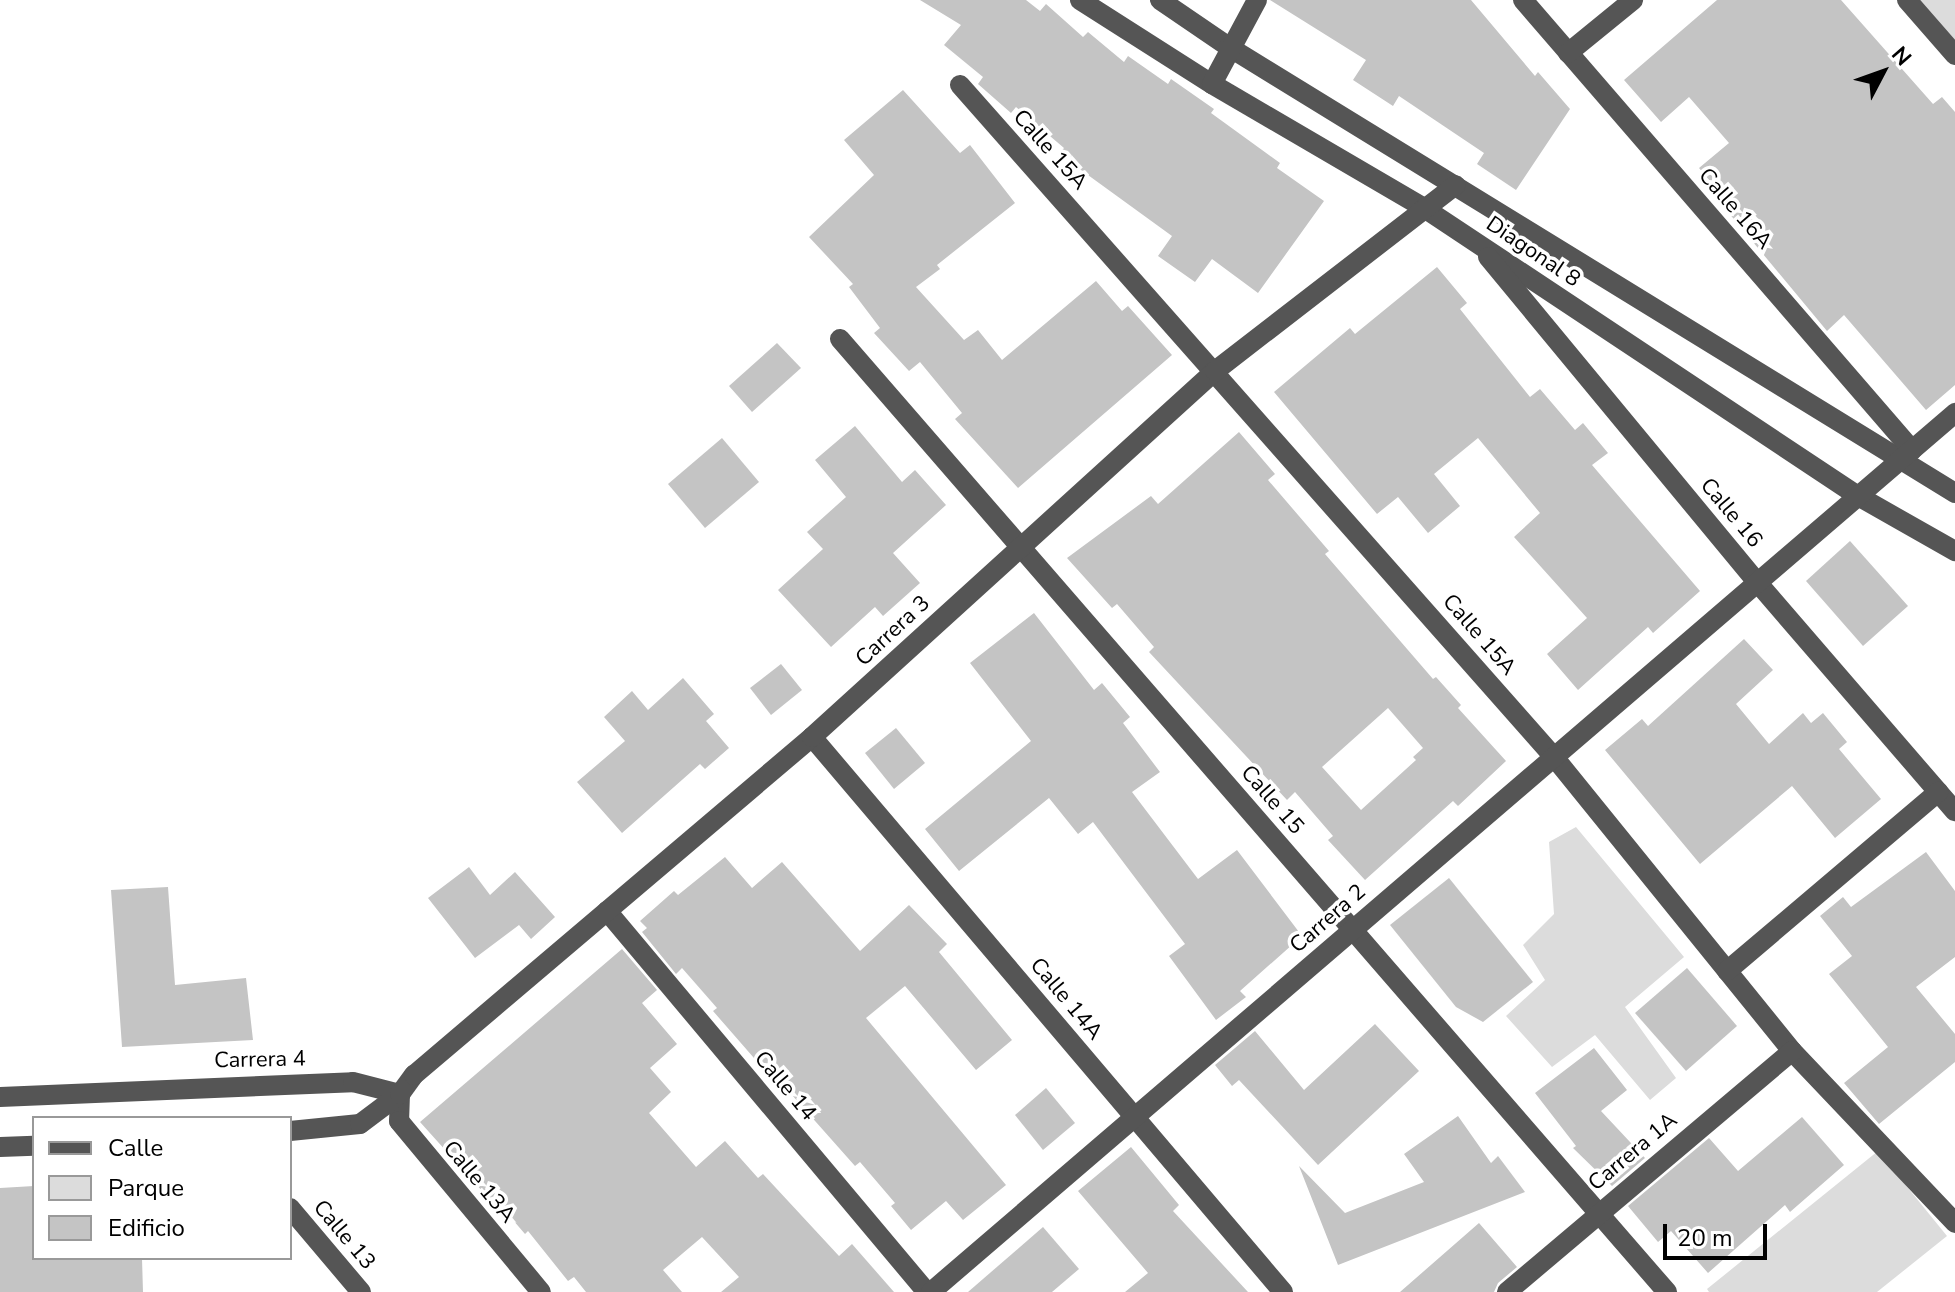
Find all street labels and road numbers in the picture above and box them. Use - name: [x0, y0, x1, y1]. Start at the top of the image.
- street label: Calle 15A: [1007, 104, 1093, 196]
- street label: Calle 16A: [1693, 163, 1777, 255]
- street label: Diagonal 8: [1481, 211, 1585, 293]
- street label: Calle 16: [1694, 473, 1768, 553]
- street label: Calle 15A: [1437, 589, 1521, 681]
- street label: Carrera 3: [850, 590, 936, 672]
- street label: Calle 15: [1235, 760, 1309, 840]
- street label: Carrera 2: [1285, 879, 1371, 959]
- street label: Calle 14A: [1024, 953, 1108, 1045]
- street label: Carrera 4: [214, 1046, 306, 1074]
- street label: Calle 14: [748, 1046, 822, 1126]
- street label: Carrera 1A: [1583, 1107, 1683, 1197]
- street label: Calle 13A: [437, 1136, 521, 1228]
- street label: Calle 13: [307, 1195, 381, 1275]

